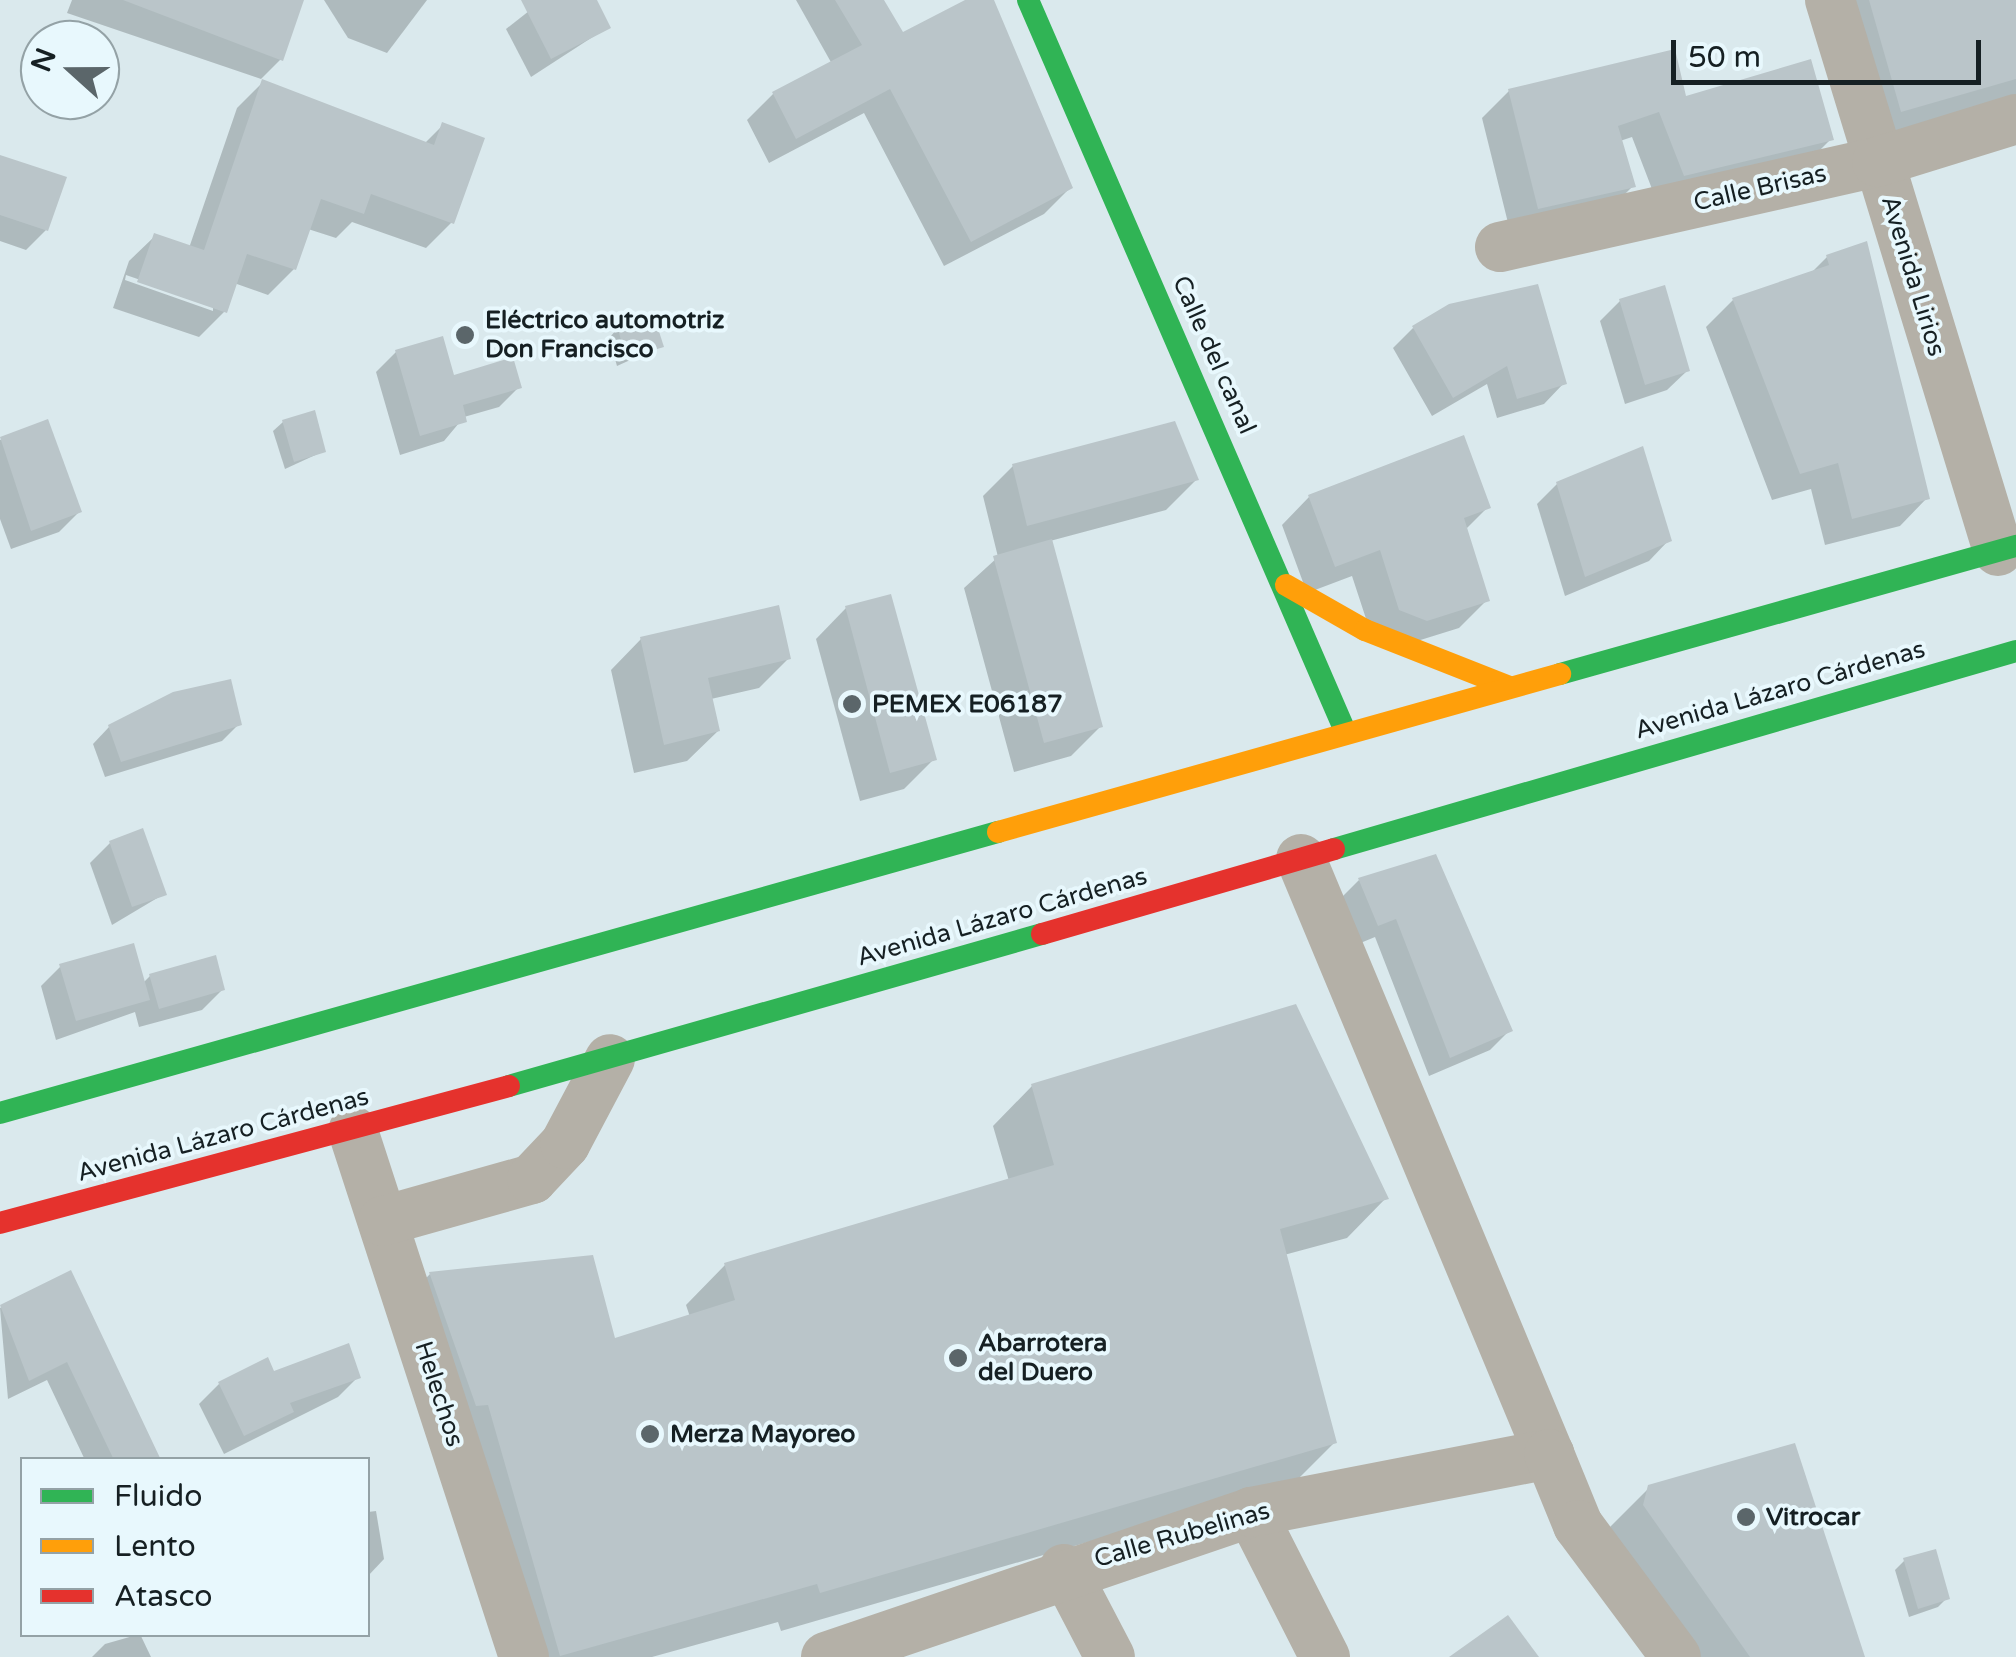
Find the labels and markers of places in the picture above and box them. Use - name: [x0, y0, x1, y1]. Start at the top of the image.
- place label: Eléctrico automotriz Don Francisco: [485, 306, 725, 365]
- marker: Eléctrico automotriz Don Francisco: [454, 324, 476, 346]
- place label: PEMEX E06187: [872, 689, 1063, 719]
- marker: PEMEX E06187: [841, 693, 863, 715]
- place label: Abarrotera del Duero: [978, 1329, 1107, 1388]
- marker: Abarrotera del Duero: [947, 1347, 969, 1369]
- place label: Merza Mayoreo: [670, 1419, 855, 1449]
- marker: Merza Mayoreo: [639, 1423, 661, 1445]
- place label: Vitrocar: [1766, 1502, 1860, 1532]
- marker: Vitrocar: [1735, 1506, 1757, 1528]

